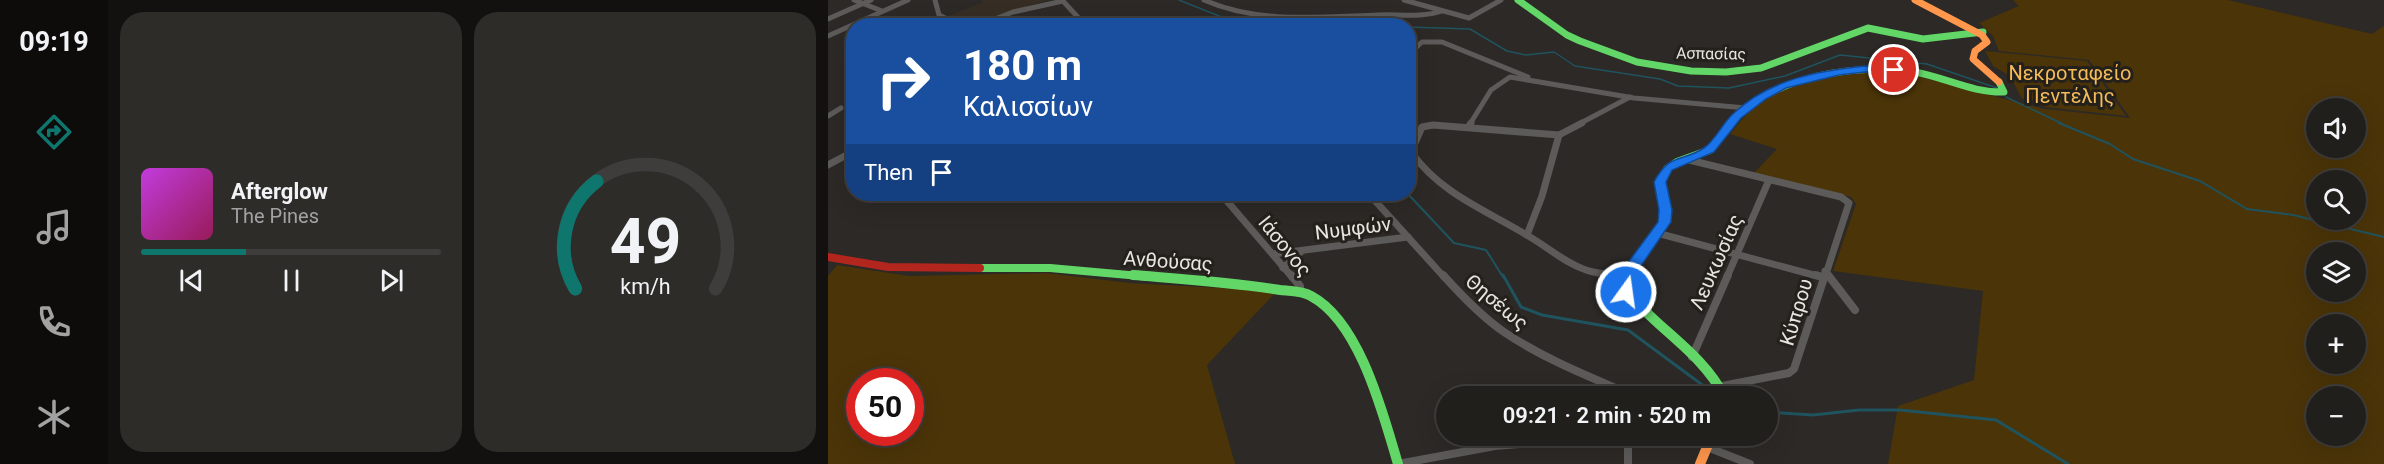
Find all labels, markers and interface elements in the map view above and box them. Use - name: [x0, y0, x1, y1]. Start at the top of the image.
- text: 09:19: [19, 26, 89, 58]
- text: 180 m: [963, 41, 1082, 90]
- icon: right: [864, 42, 942, 120]
- street label: Ασπασίας: [1676, 43, 1746, 64]
- pin: [1868, 44, 1919, 95]
- icon: arrive: [1877, 53, 1910, 86]
- park label: Νεκροταφείο Πεντέλης: [2009, 61, 2132, 108]
- text: Καλισσίων: [963, 91, 1093, 123]
- map controls: [2306, 98, 2366, 446]
- button: sound: [2306, 98, 2366, 158]
- icon: directions: [33, 111, 75, 153]
- icon: arrive: [925, 156, 958, 189]
- text: Then: [864, 160, 913, 185]
- button: search: [2306, 170, 2366, 230]
- text: Afterglow: [231, 179, 328, 204]
- text: The Pines: [231, 204, 319, 228]
- text: 49: [609, 205, 681, 278]
- icon: music: [33, 206, 75, 248]
- street label: Λευκωσίας: [1684, 210, 1748, 314]
- street label: Ιάσονος: [1253, 211, 1317, 281]
- street label: Νυμφών: [1313, 211, 1393, 245]
- button: layers: [2306, 242, 2366, 302]
- street label: Ανθούσας: [1123, 246, 1213, 276]
- position arrow: [1594, 260, 1658, 324]
- icon: previous: [175, 264, 208, 297]
- icon: pause: [275, 264, 308, 297]
- icon: next: [375, 264, 408, 297]
- street label: Θησέως: [1461, 269, 1533, 335]
- text: km/h: [620, 274, 670, 299]
- street label: Κύπρου: [1774, 276, 1818, 348]
- icon: phone: [33, 301, 75, 343]
- button: +: [2306, 314, 2366, 374]
- speed limit sign: 50: [846, 368, 924, 446]
- button: −: [2306, 386, 2366, 446]
- icon: climate: [33, 396, 75, 438]
- text: 09:21 · 2 min · 520 m: [1503, 403, 1711, 428]

